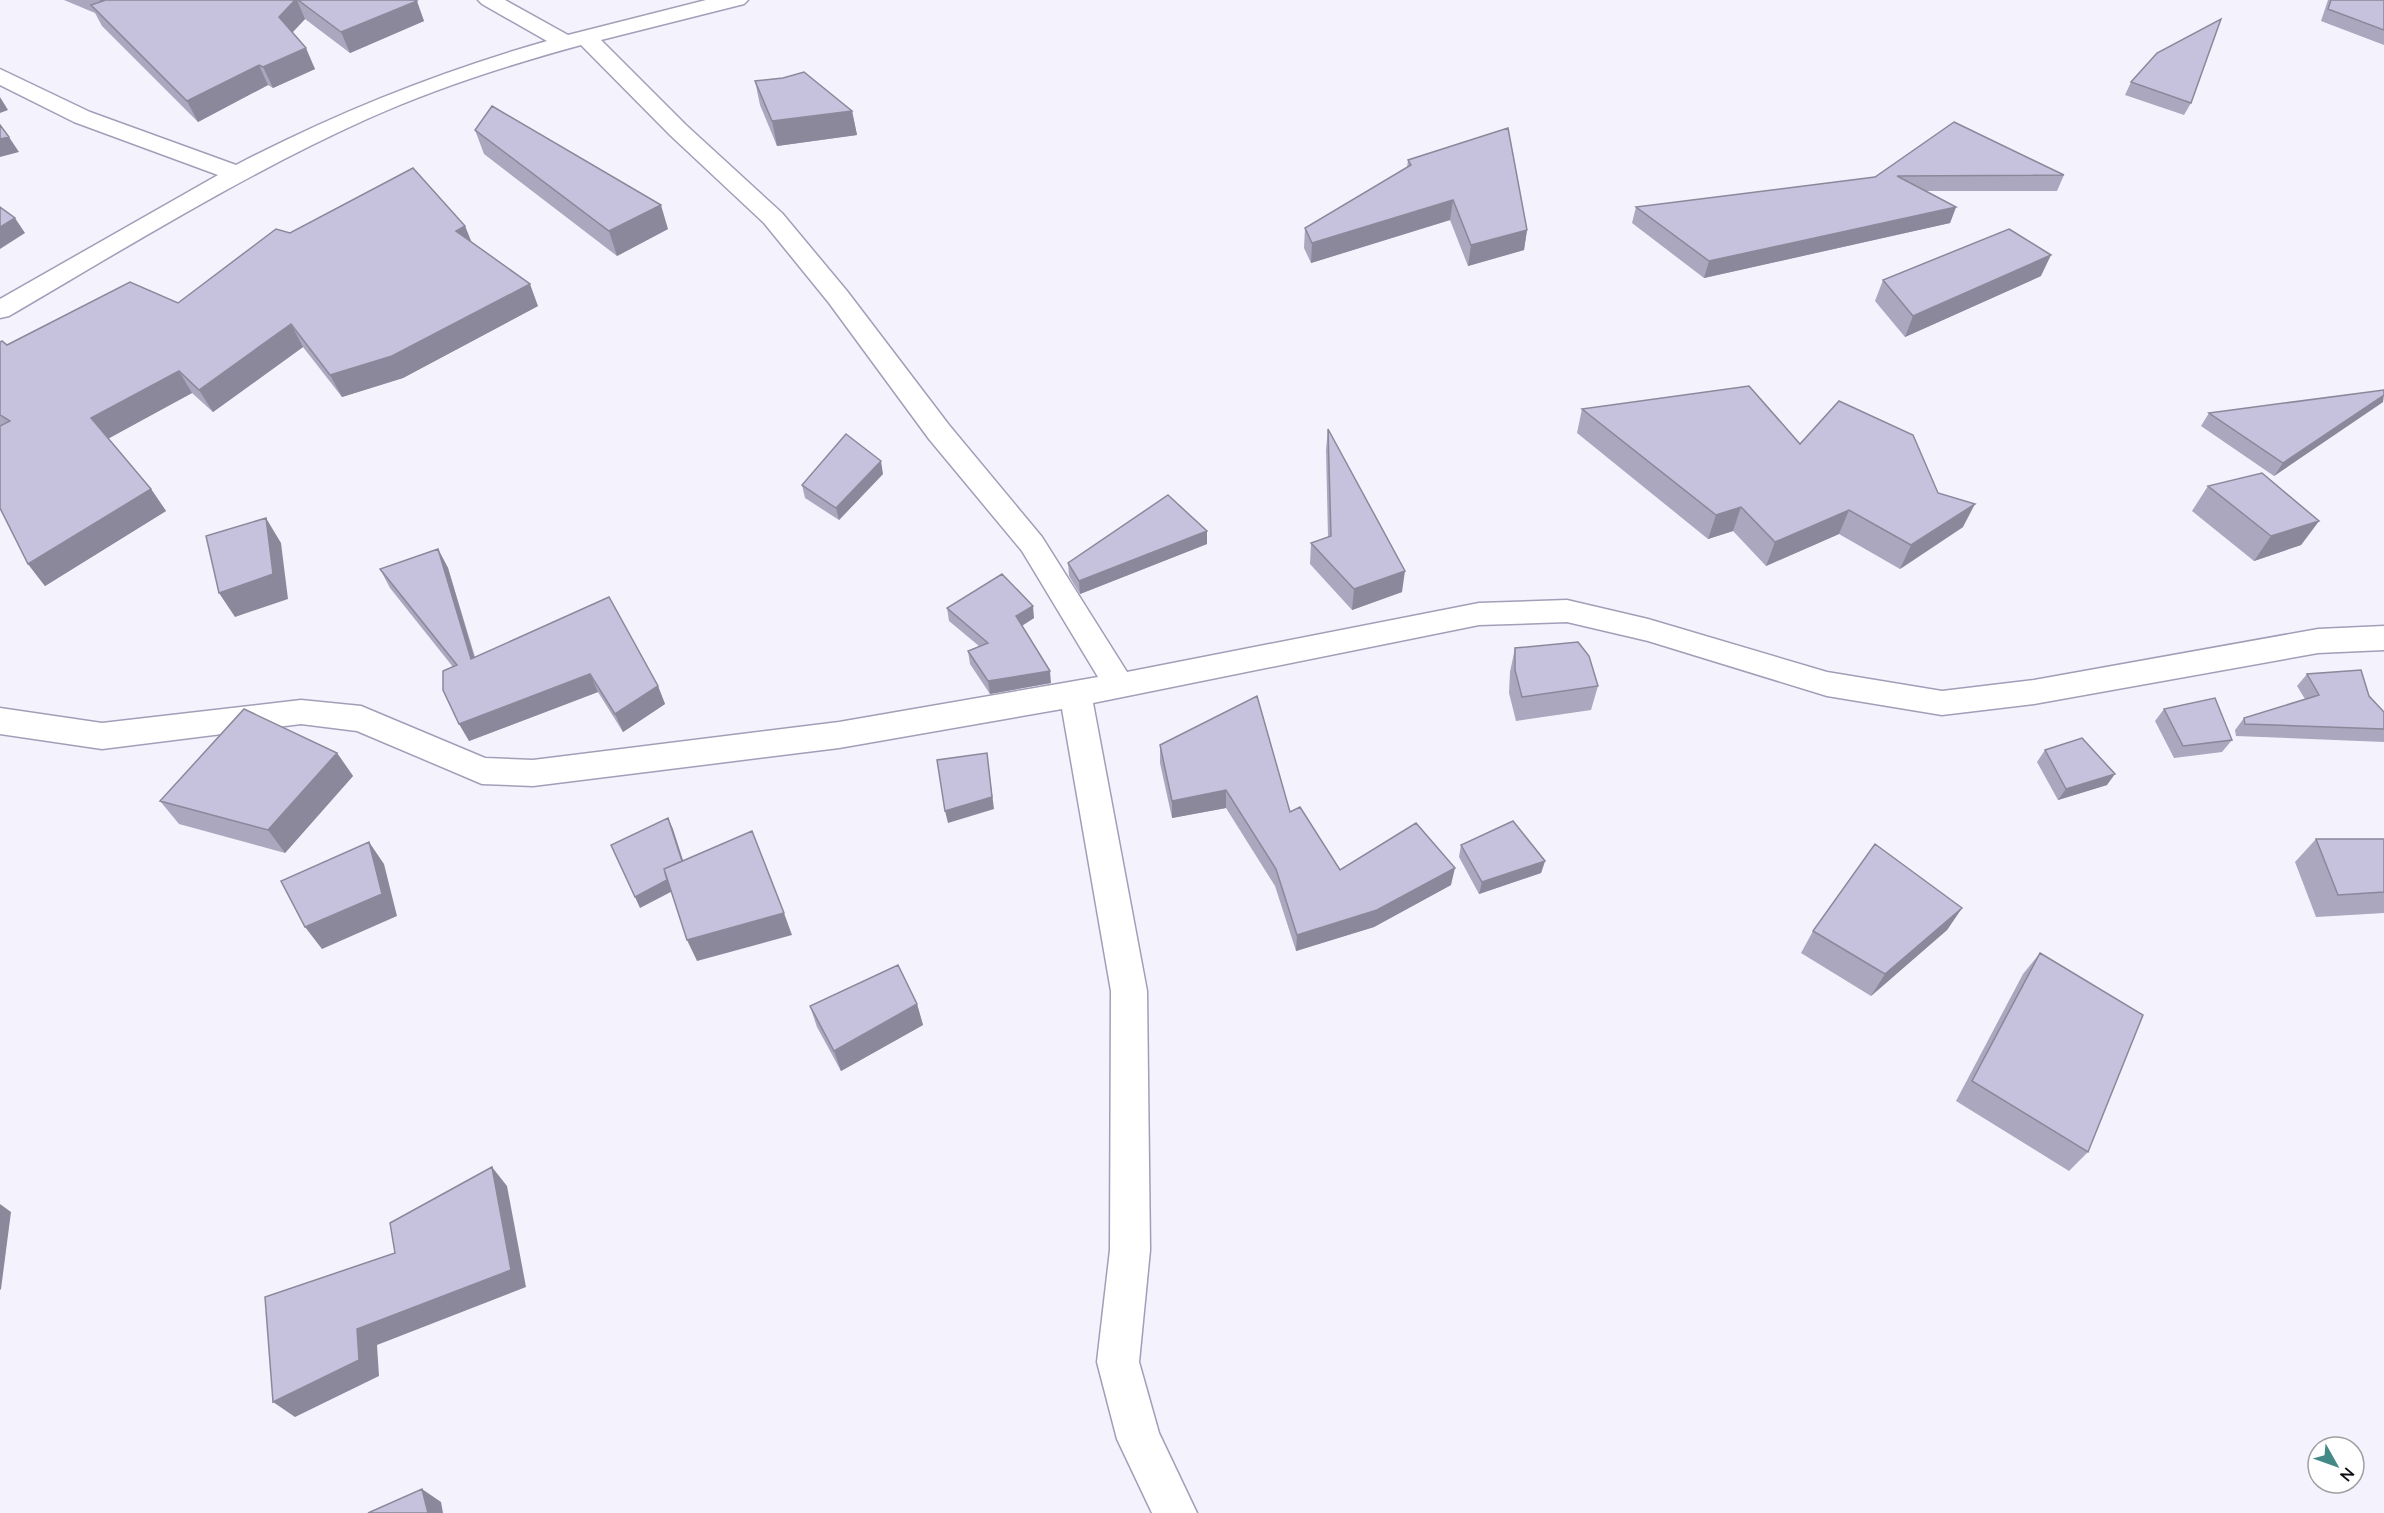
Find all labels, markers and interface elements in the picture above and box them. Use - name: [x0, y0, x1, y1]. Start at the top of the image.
- north arrow: [2306, 1435, 2366, 1495]
- text: N: [2336, 1464, 2359, 1486]

